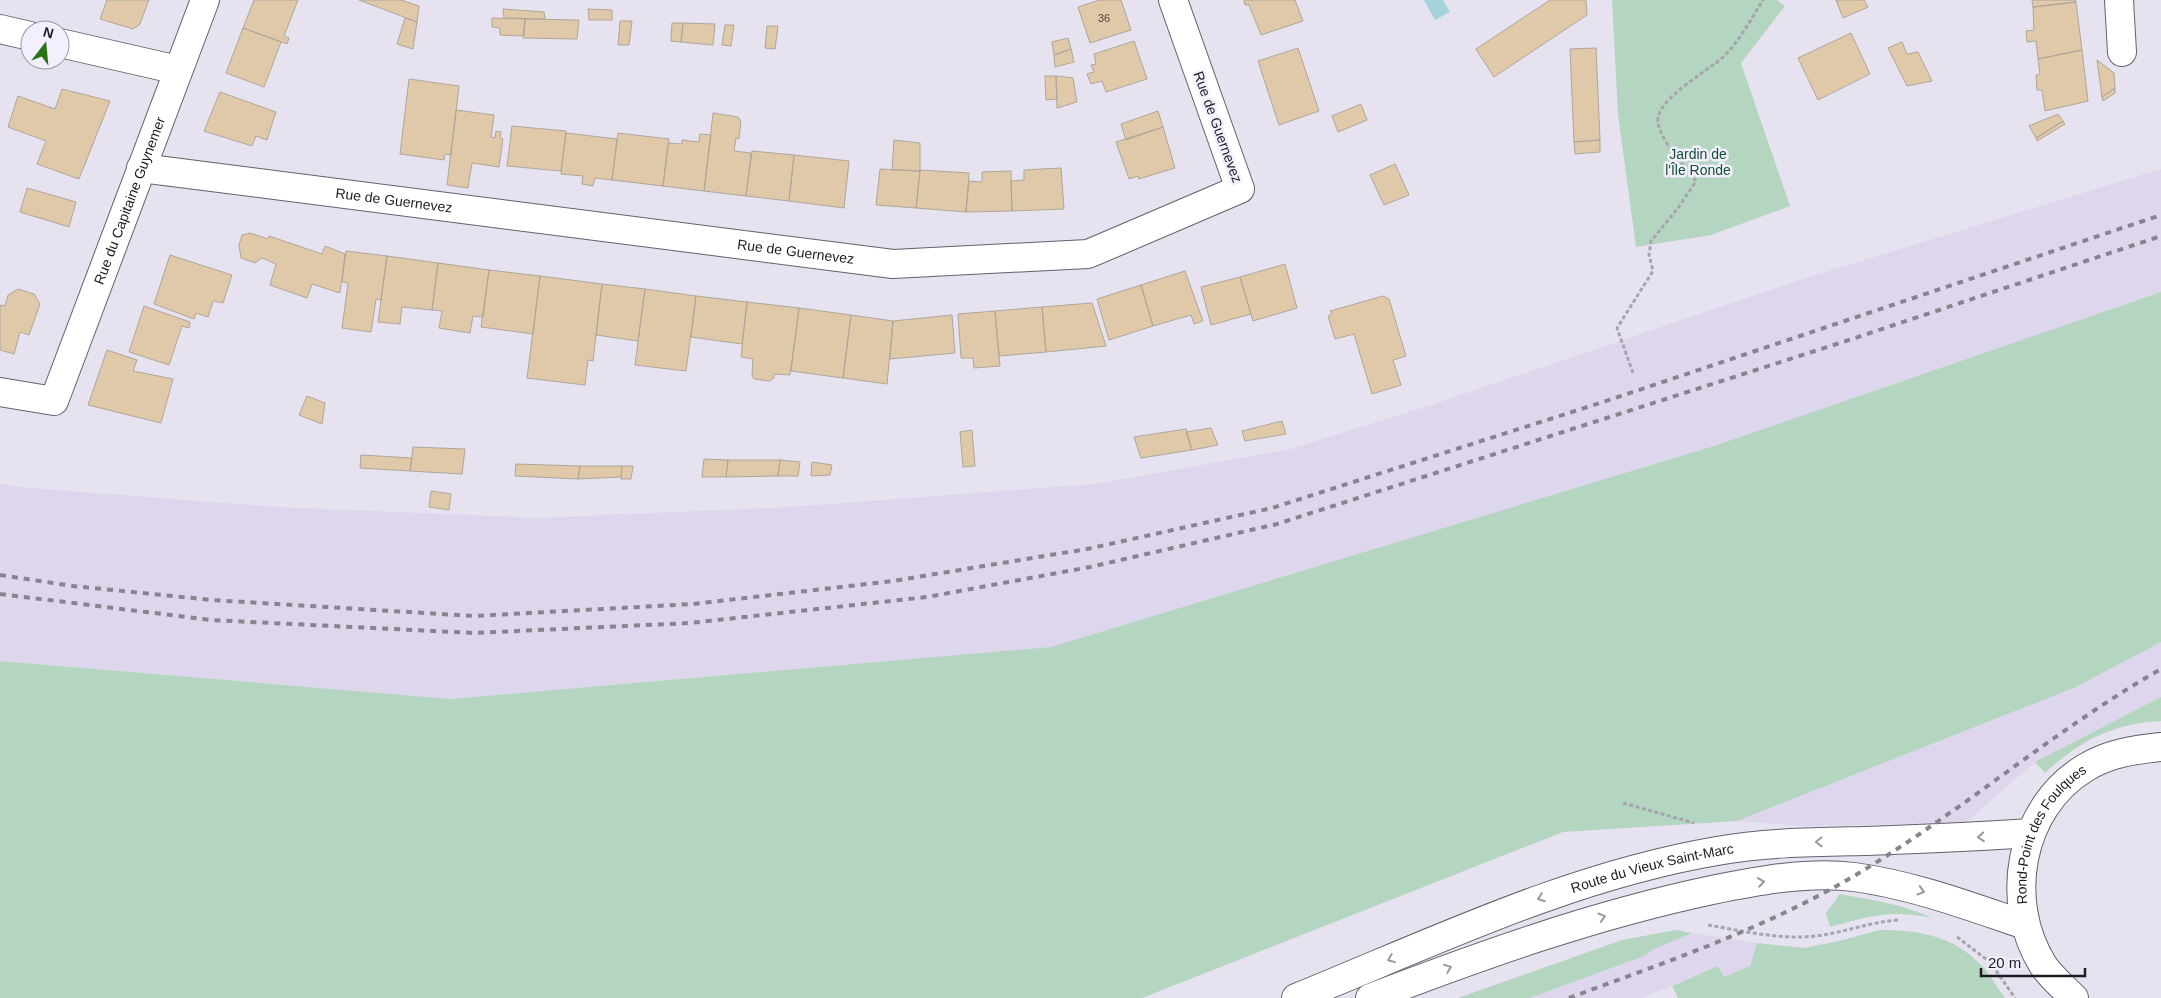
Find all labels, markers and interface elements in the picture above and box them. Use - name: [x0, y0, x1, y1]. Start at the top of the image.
- house number: 36: [1098, 12, 1110, 24]
- north arrow: [20, 20, 70, 70]
- text: N: [42, 23, 56, 42]
- street label: Rue de Guernevez: [1190, 69, 1246, 185]
- street label: Rue du Capitaine Guynemer: [91, 114, 168, 286]
- park label: Jardin de l'Île Ronde: [1665, 146, 1731, 178]
- street label: Rue de Guernevez: [335, 185, 453, 216]
- street label: Rue de Guernevez: [736, 236, 855, 267]
- street label: Rond-Point des Foulques: [2013, 761, 2089, 905]
- one-way arrow: [1977, 831, 1985, 842]
- one-way arrow: [1815, 837, 1822, 847]
- street label: Route du Vieux Saint-Marc: [1569, 840, 1735, 896]
- one-way arrow: [1757, 877, 1765, 888]
- one-way arrow: [1917, 886, 1925, 896]
- one-way arrow: [1537, 892, 1546, 902]
- one-way arrow: [1597, 912, 1606, 922]
- scale bar: [1981, 946, 2085, 978]
- one-way arrow: [1387, 954, 1395, 964]
- text: 20 m: [1988, 954, 2021, 971]
- one-way arrow: [1443, 964, 1452, 974]

